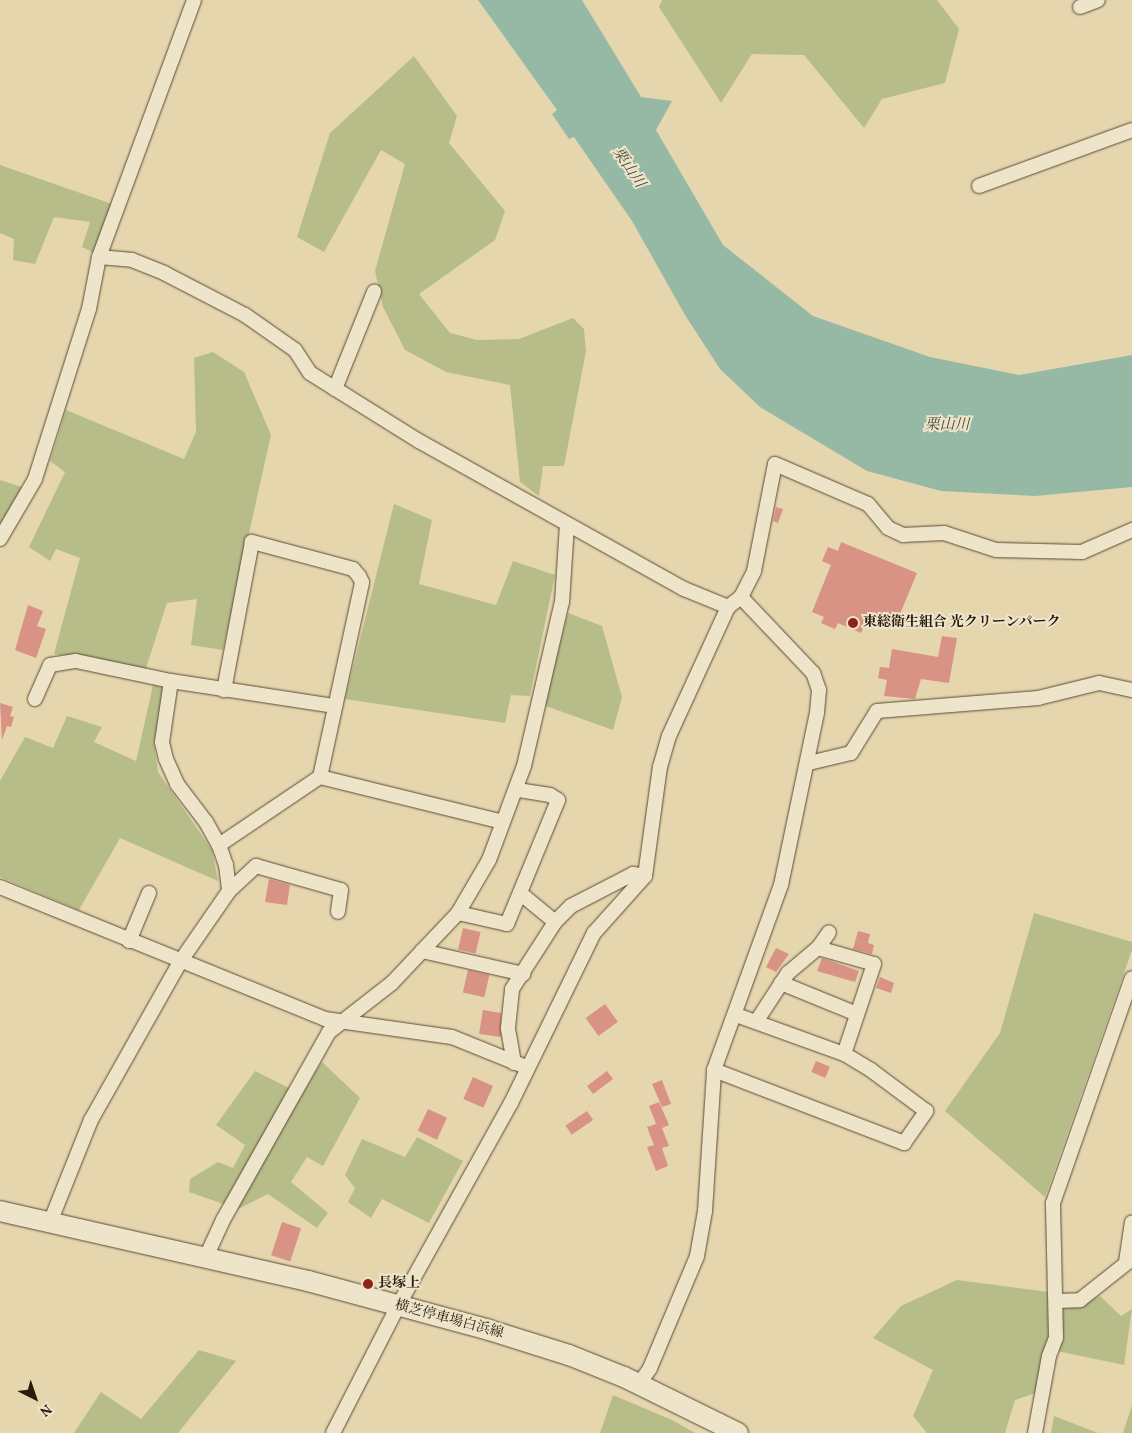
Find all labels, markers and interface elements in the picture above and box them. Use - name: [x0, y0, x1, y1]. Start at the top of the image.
- water label: 栗山川: [608, 144, 648, 192]
- water label: 栗山川: [925, 417, 969, 435]
- place label: 東総衛生組合 光クリーンパーク: [863, 615, 1062, 631]
- marker: 東総衛生組合 光クリーンパーク: [847, 617, 859, 629]
- place label: 長塚上: [378, 1276, 420, 1292]
- marker: 長塚上: [362, 1278, 374, 1290]
- street label: 横芝停車場白浜線: [393, 1297, 505, 1343]
- north arrow: [10, 1373, 60, 1423]
- text: N: [35, 1399, 55, 1420]

